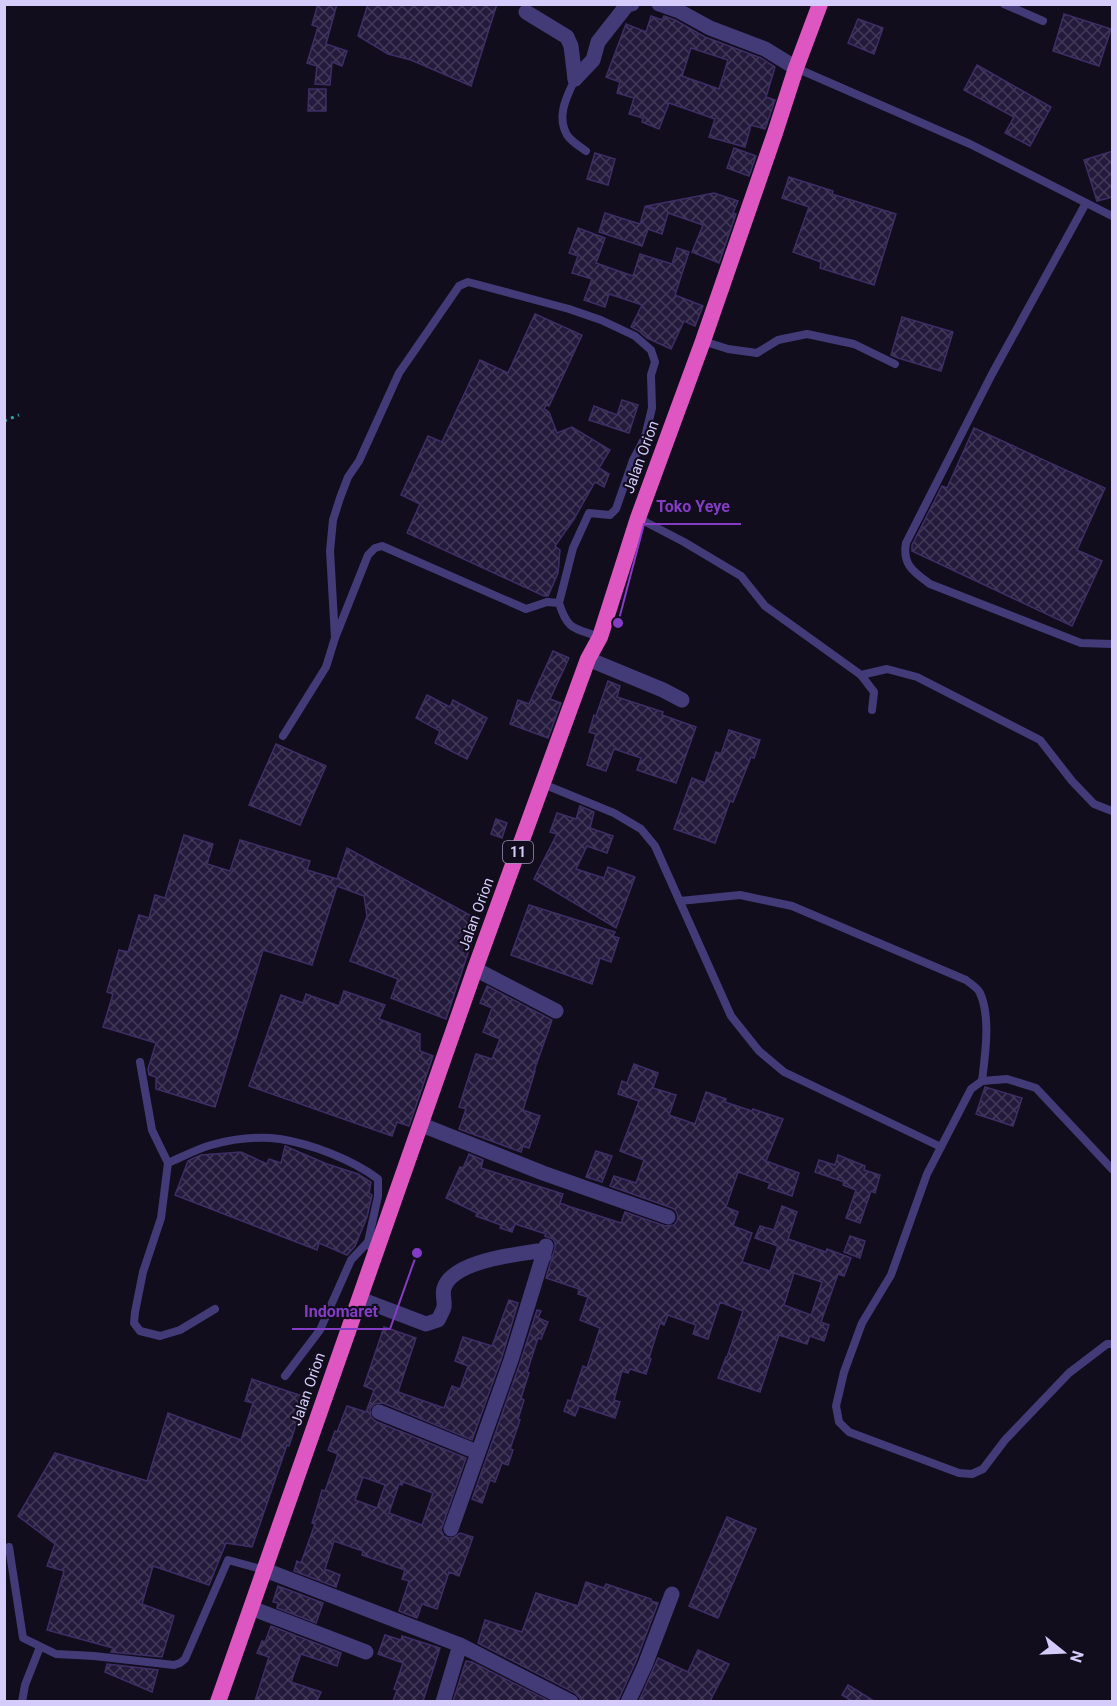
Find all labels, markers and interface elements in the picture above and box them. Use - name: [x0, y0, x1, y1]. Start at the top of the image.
- street label: Jalan Orion: [620, 418, 662, 496]
- callout: Toko Yeye: [644, 490, 741, 524]
- text: Toko Yeye: [656, 497, 730, 516]
- road number: 11: [503, 841, 533, 863]
- street label: Jalan Orion: [455, 875, 497, 953]
- callout: Indomaret: [292, 1295, 390, 1329]
- text: Indomaret: [304, 1302, 379, 1321]
- street label: Jalan Orion: [287, 1350, 329, 1428]
- north arrow: [1033, 1622, 1093, 1682]
- text: N: [1066, 1648, 1088, 1665]

